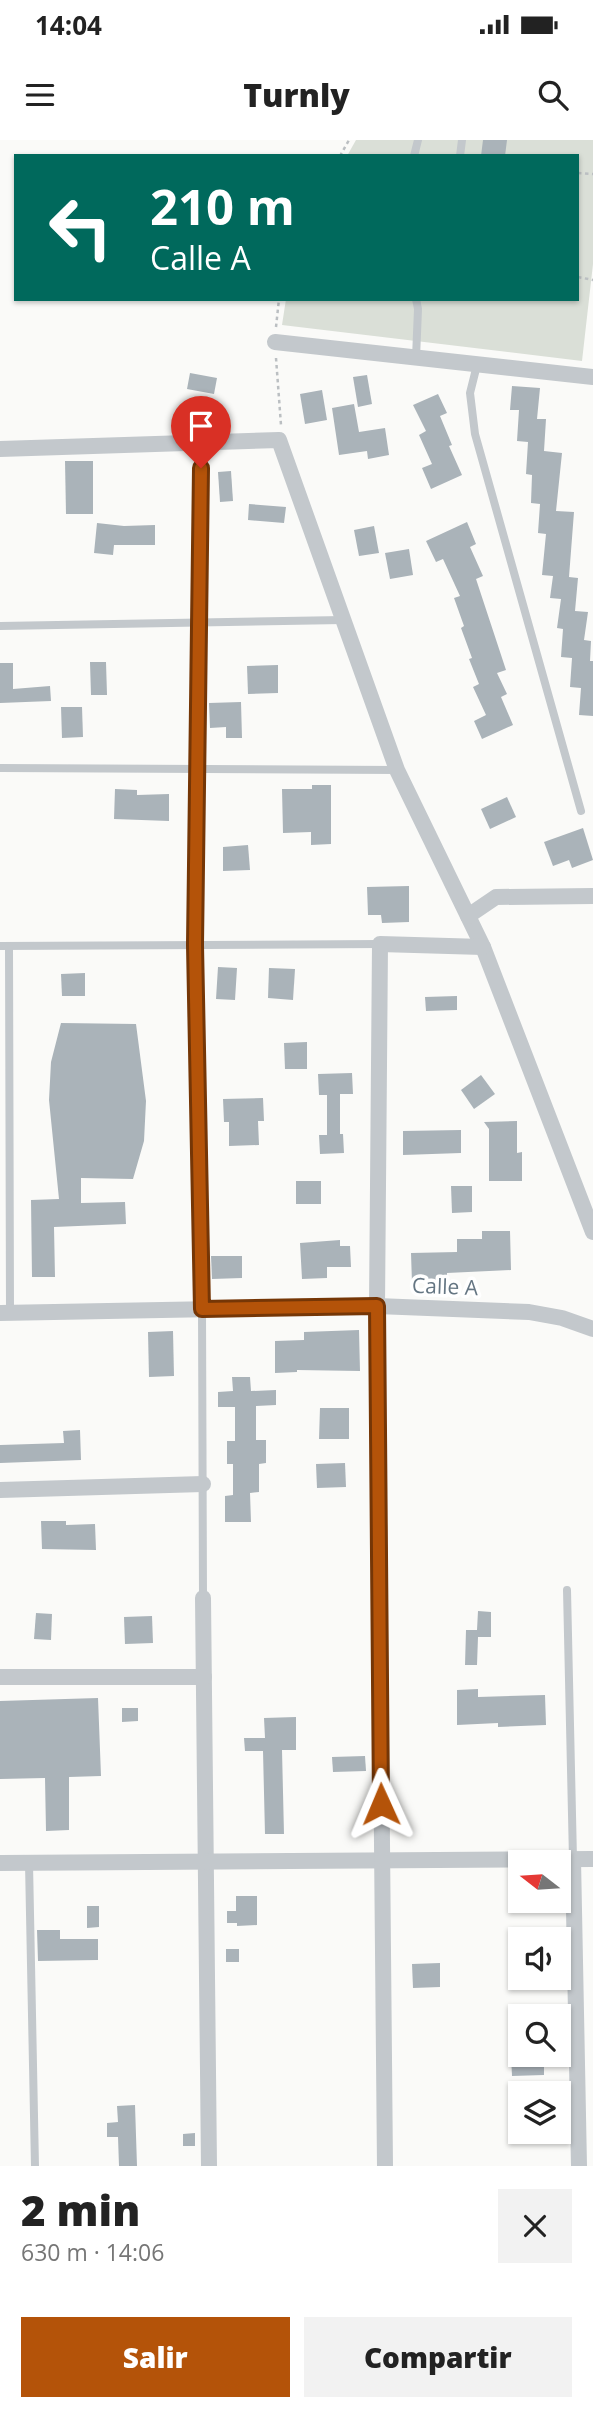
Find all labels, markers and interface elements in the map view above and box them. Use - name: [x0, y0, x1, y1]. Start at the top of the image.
- text: 14:04: [35, 7, 102, 43]
- text: Turnly: [243, 73, 350, 116]
- icon: menu: [21, 76, 59, 114]
- icon: search: [534, 76, 572, 114]
- text: 210 m: [150, 173, 295, 239]
- icon: left: [35, 182, 126, 273]
- text: Calle A: [150, 236, 251, 279]
- pin: [171, 396, 231, 468]
- icon: arrive: [182, 407, 220, 445]
- street label: Calle A: [412, 1271, 479, 1301]
- position arrow: [344, 1767, 418, 1841]
- north arrow: [508, 1850, 570, 1913]
- map controls: [508, 1850, 571, 2144]
- button: sound: [508, 1927, 571, 1990]
- button: search: [508, 2004, 571, 2067]
- button: layers: [508, 2081, 571, 2144]
- text: 2 min: [21, 2181, 140, 2238]
- button: close: [498, 2189, 572, 2263]
- text: 630 m · 14:06: [21, 2236, 164, 2268]
- button: Salir: [21, 2317, 290, 2397]
- button: Compartir: [304, 2317, 572, 2397]

